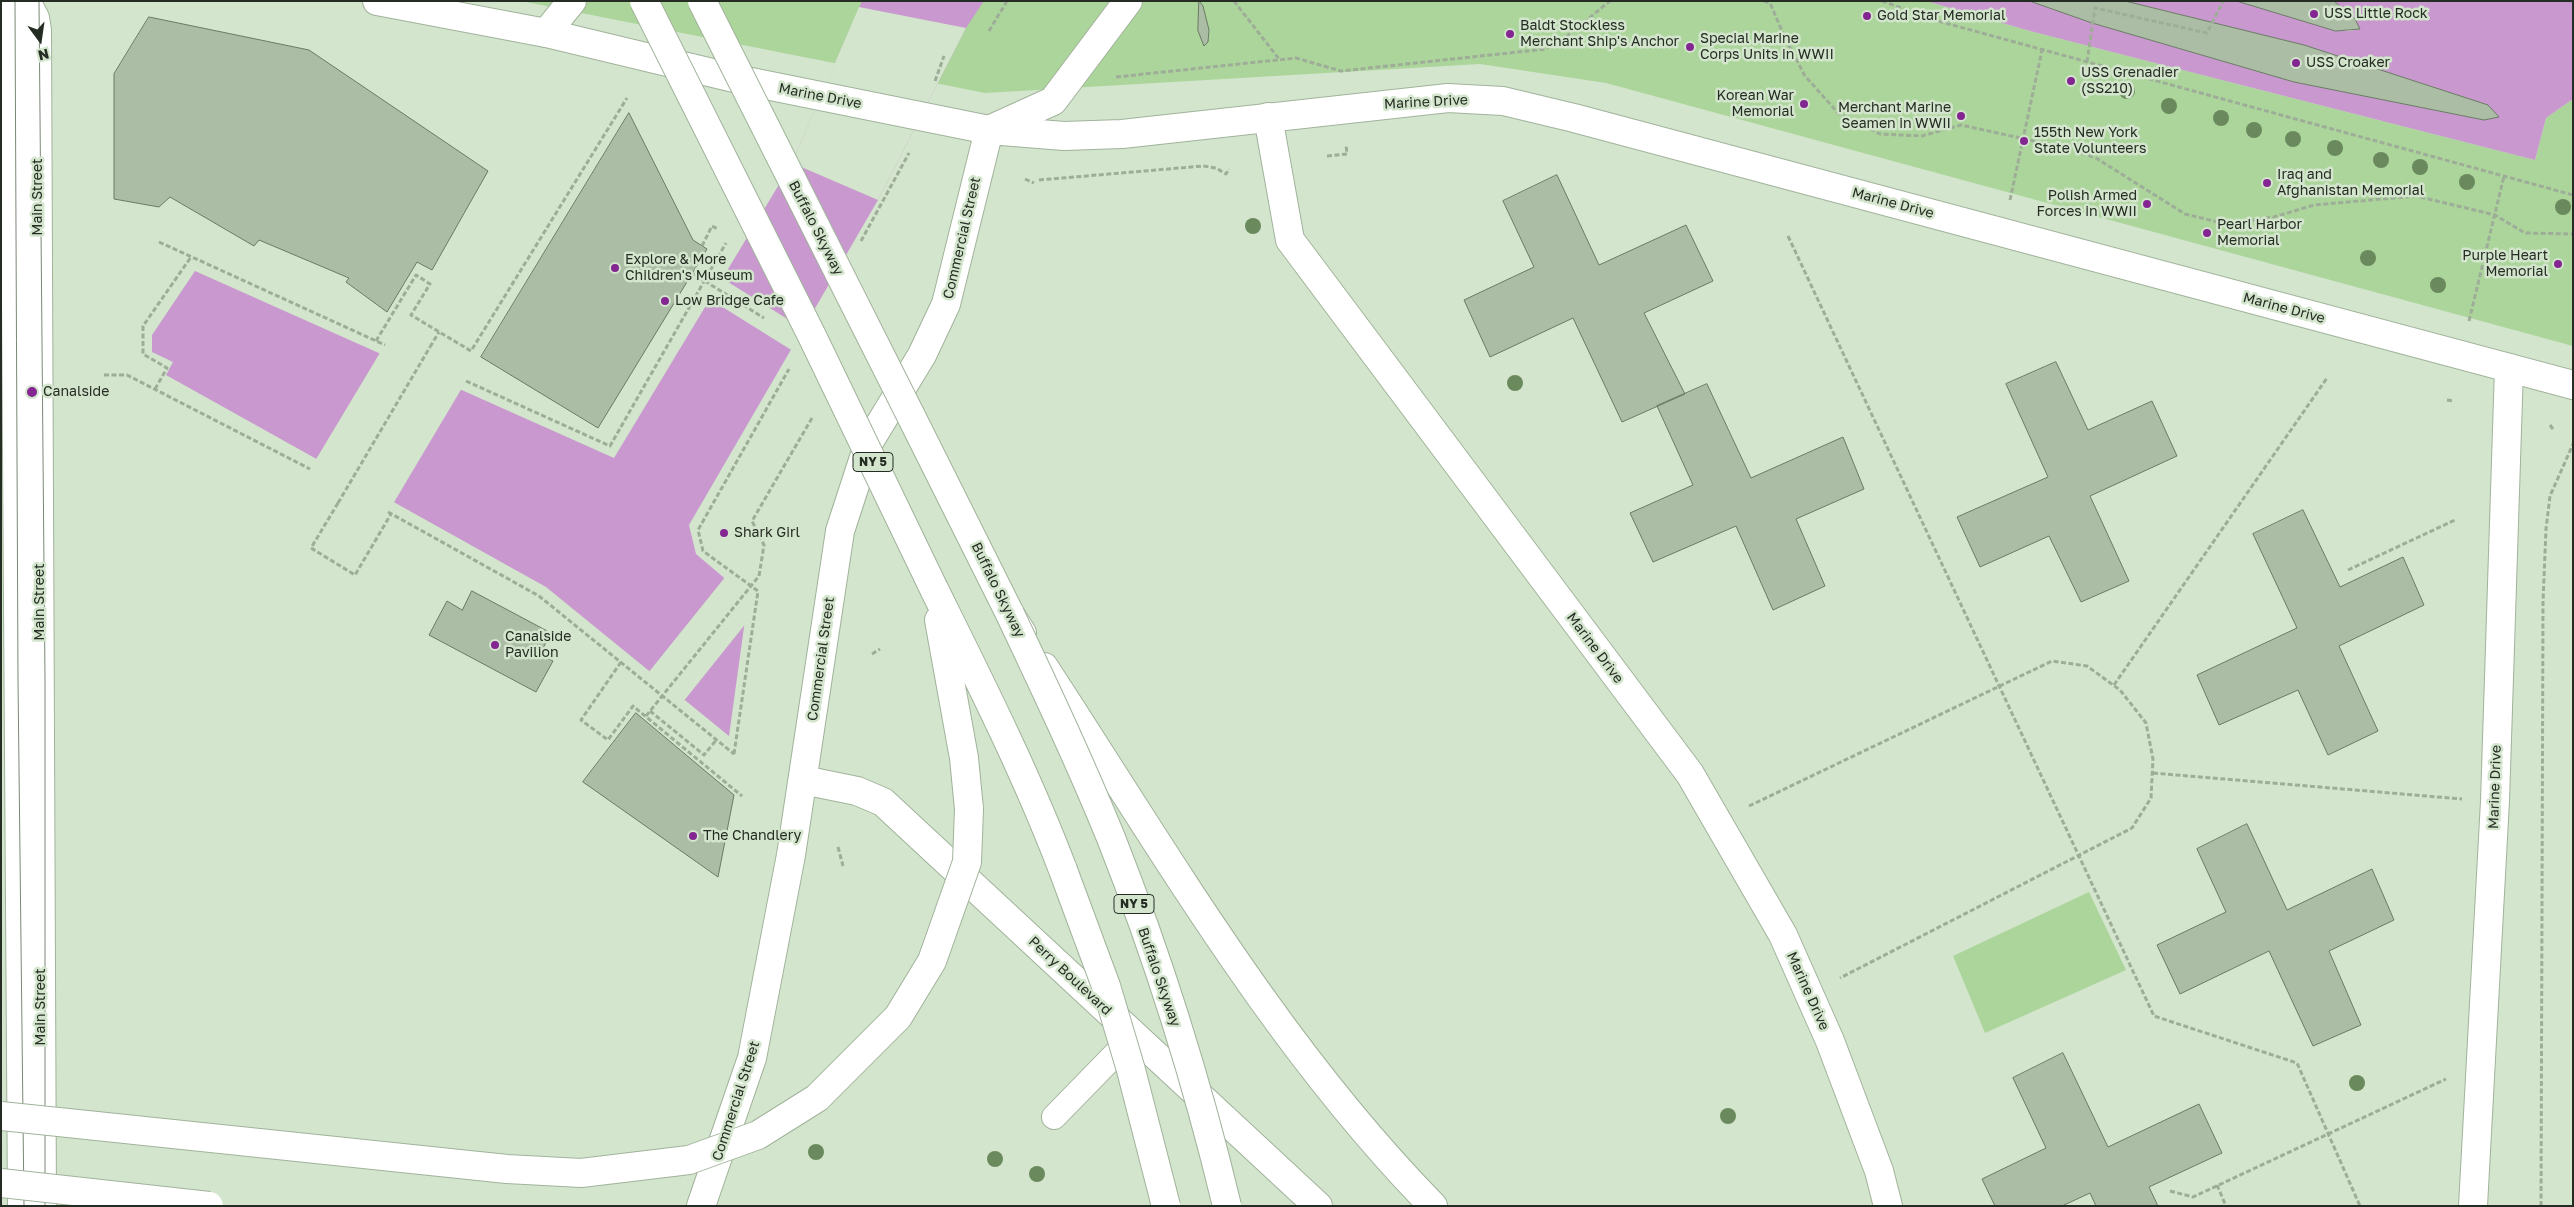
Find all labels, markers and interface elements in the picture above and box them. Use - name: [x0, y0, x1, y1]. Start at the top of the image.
- place label: USS Little Rock: [2324, 6, 2428, 22]
- place label: Gold Star Memorial: [1877, 8, 2005, 24]
- marker: USS Little Rock: [2308, 8, 2320, 20]
- marker: Gold Star Memorial: [1861, 10, 1873, 22]
- north arrow: [15, 15, 65, 65]
- place label: Baldt Stockless Merchant Ship's Anchor: [1520, 18, 1679, 50]
- marker: Baldt Stockless Merchant Ship's Anchor: [1504, 28, 1516, 40]
- place label: Special Marine Corps Units in WWII: [1700, 31, 1834, 64]
- marker: Special Marine Corps Units in WWII: [1684, 41, 1696, 53]
- text: N: [37, 46, 51, 65]
- place label: USS Croaker: [2306, 55, 2390, 71]
- marker: USS Croaker: [2290, 57, 2302, 69]
- place label: USS Grenadier (SS210): [2081, 65, 2178, 98]
- marker: USS Grenadier (SS210): [2065, 75, 2077, 87]
- street label: Marine Drive: [777, 80, 863, 112]
- place label: Korean War Memorial: [1717, 88, 1794, 120]
- street label: Marine Drive: [1384, 91, 1468, 113]
- marker: Korean War Memorial: [1798, 98, 1810, 110]
- place label: Merchant Marine Seamen in WWII: [1838, 100, 1951, 132]
- marker: Merchant Marine Seamen in WWII: [1955, 110, 1967, 122]
- place label: 155th New York State Volunteers: [2034, 125, 2146, 158]
- marker: 155th New York State Volunteers: [2018, 135, 2030, 147]
- street label: Main Street: [30, 158, 46, 236]
- place label: Iraq and Afghanistan Memorial: [2277, 167, 2424, 200]
- street label: Commercial Street: [940, 175, 984, 301]
- marker: Iraq and Afghanistan Memorial: [2261, 177, 2273, 189]
- street label: Buffalo Skyway: [785, 178, 847, 278]
- street label: Marine Drive: [1850, 184, 1936, 222]
- place label: Polish Armed Forces in WWII: [2037, 188, 2137, 220]
- marker: Polish Armed Forces in WWII: [2141, 198, 2153, 210]
- place label: Pearl Harbor Memorial: [2217, 217, 2302, 250]
- marker: Pearl Harbor Memorial: [2201, 227, 2213, 239]
- place label: Purple Heart Memorial: [2462, 248, 2548, 280]
- place label: Explore & More Children's Museum: [625, 252, 753, 284]
- marker: Purple Heart Memorial: [2552, 258, 2564, 270]
- marker: Explore & More Children's Museum: [609, 262, 621, 274]
- street label: Marine Drive: [2241, 289, 2327, 327]
- place label: Low Bridge Cafe: [675, 293, 784, 309]
- marker: Low Bridge Cafe: [659, 295, 671, 307]
- place label: Canalside: [43, 384, 109, 400]
- marker: Canalside: [25, 385, 39, 399]
- road number: NY 5: [853, 452, 893, 472]
- place label: Shark Girl: [734, 525, 800, 541]
- marker: Shark Girl: [718, 527, 730, 539]
- street label: Buffalo Skyway: [968, 540, 1028, 640]
- street label: Main Street: [32, 563, 48, 641]
- street label: Commercial Street: [804, 596, 838, 722]
- street label: Marine Drive: [1563, 609, 1627, 687]
- place label: Canalside Pavilion: [505, 629, 571, 662]
- marker: Canalside Pavilion: [489, 639, 501, 651]
- street label: Marine Drive: [2485, 745, 2505, 829]
- place label: The Chandlery: [703, 828, 801, 844]
- marker: The Chandlery: [687, 830, 699, 842]
- road number: NY 5: [1114, 894, 1154, 914]
- street label: Buffalo Skyway: [1134, 925, 1184, 1029]
- street label: Perry Boulevard: [1025, 933, 1115, 1019]
- street label: Marine Drive: [1783, 949, 1833, 1033]
- street label: Main Street: [33, 968, 49, 1046]
- street label: Commercial Street: [709, 1039, 763, 1163]

